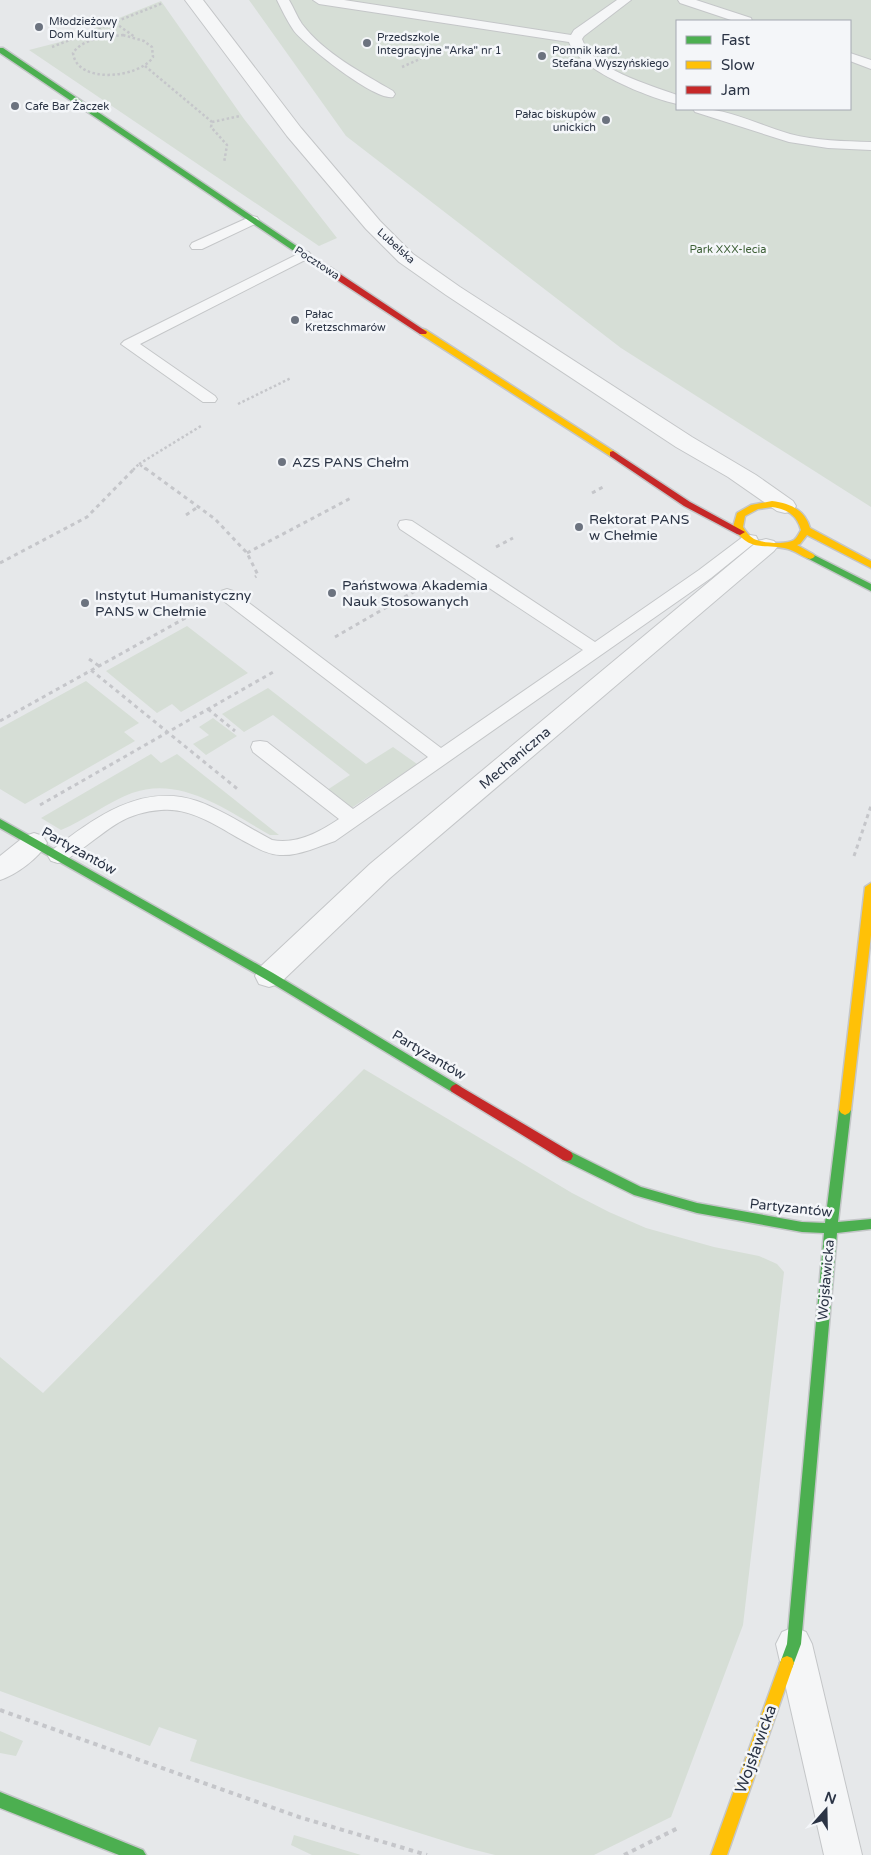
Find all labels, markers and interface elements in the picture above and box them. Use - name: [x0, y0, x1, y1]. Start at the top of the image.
- place label: Młodzieżowy Dom Kultury: [49, 15, 117, 41]
- legend: [676, 20, 851, 110]
- marker: Młodzieżowy Dom Kultury: [33, 21, 45, 33]
- place label: Przedszkole Integracyjne "Arka" nr 1: [377, 31, 502, 57]
- text: Fast: [721, 31, 751, 49]
- marker: Przedszkole Integracyjne "Arka" nr 1: [361, 37, 373, 49]
- place label: Pomnik kard. Stefana Wyszyńskiego: [552, 44, 669, 70]
- marker: Pomnik kard. Stefana Wyszyńskiego: [536, 50, 548, 62]
- text: Slow: [721, 56, 755, 74]
- text: Jam: [721, 81, 750, 99]
- marker: Cafe Bar Żaczek: [9, 100, 21, 112]
- place label: Cafe Bar Żaczek: [25, 100, 109, 113]
- place label: Pałac biskupów unickich: [515, 108, 596, 134]
- marker: Pałac biskupów unickich: [600, 114, 612, 126]
- street label: Lubelska: [374, 226, 418, 266]
- park label: Park XXX-lecia: [689, 243, 767, 256]
- street label: Pocztowa: [292, 244, 342, 282]
- place label: Pałac Kretzschmarów: [305, 308, 386, 334]
- marker: Pałac Kretzschmarów: [289, 314, 301, 326]
- place label: AZS PANS Chełm: [292, 454, 409, 471]
- marker: AZS PANS Chełm: [276, 456, 288, 468]
- place label: Rektorat PANS w Chełmie: [589, 511, 690, 544]
- marker: Rektorat PANS w Chełmie: [573, 521, 585, 533]
- place label: Państwowa Akademia Nauk Stosowanych: [342, 577, 488, 610]
- place label: Instytut Humanistyczny PANS w Chełmie: [95, 587, 252, 620]
- marker: Państwowa Akademia Nauk Stosowanych: [326, 587, 338, 599]
- marker: Instytut Humanistyczny PANS w Chełmie: [79, 597, 91, 609]
- street label: Mechaniczna: [476, 723, 554, 793]
- street label: Partyzantów: [39, 823, 119, 879]
- street label: Partyzantów: [389, 1026, 469, 1084]
- street label: Partyzantów: [749, 1195, 833, 1221]
- street label: Wojsławicka: [814, 1239, 838, 1321]
- street label: Wojsławicka: [731, 1702, 781, 1796]
- north arrow: [801, 1785, 851, 1835]
- text: N: [822, 1788, 838, 1808]

